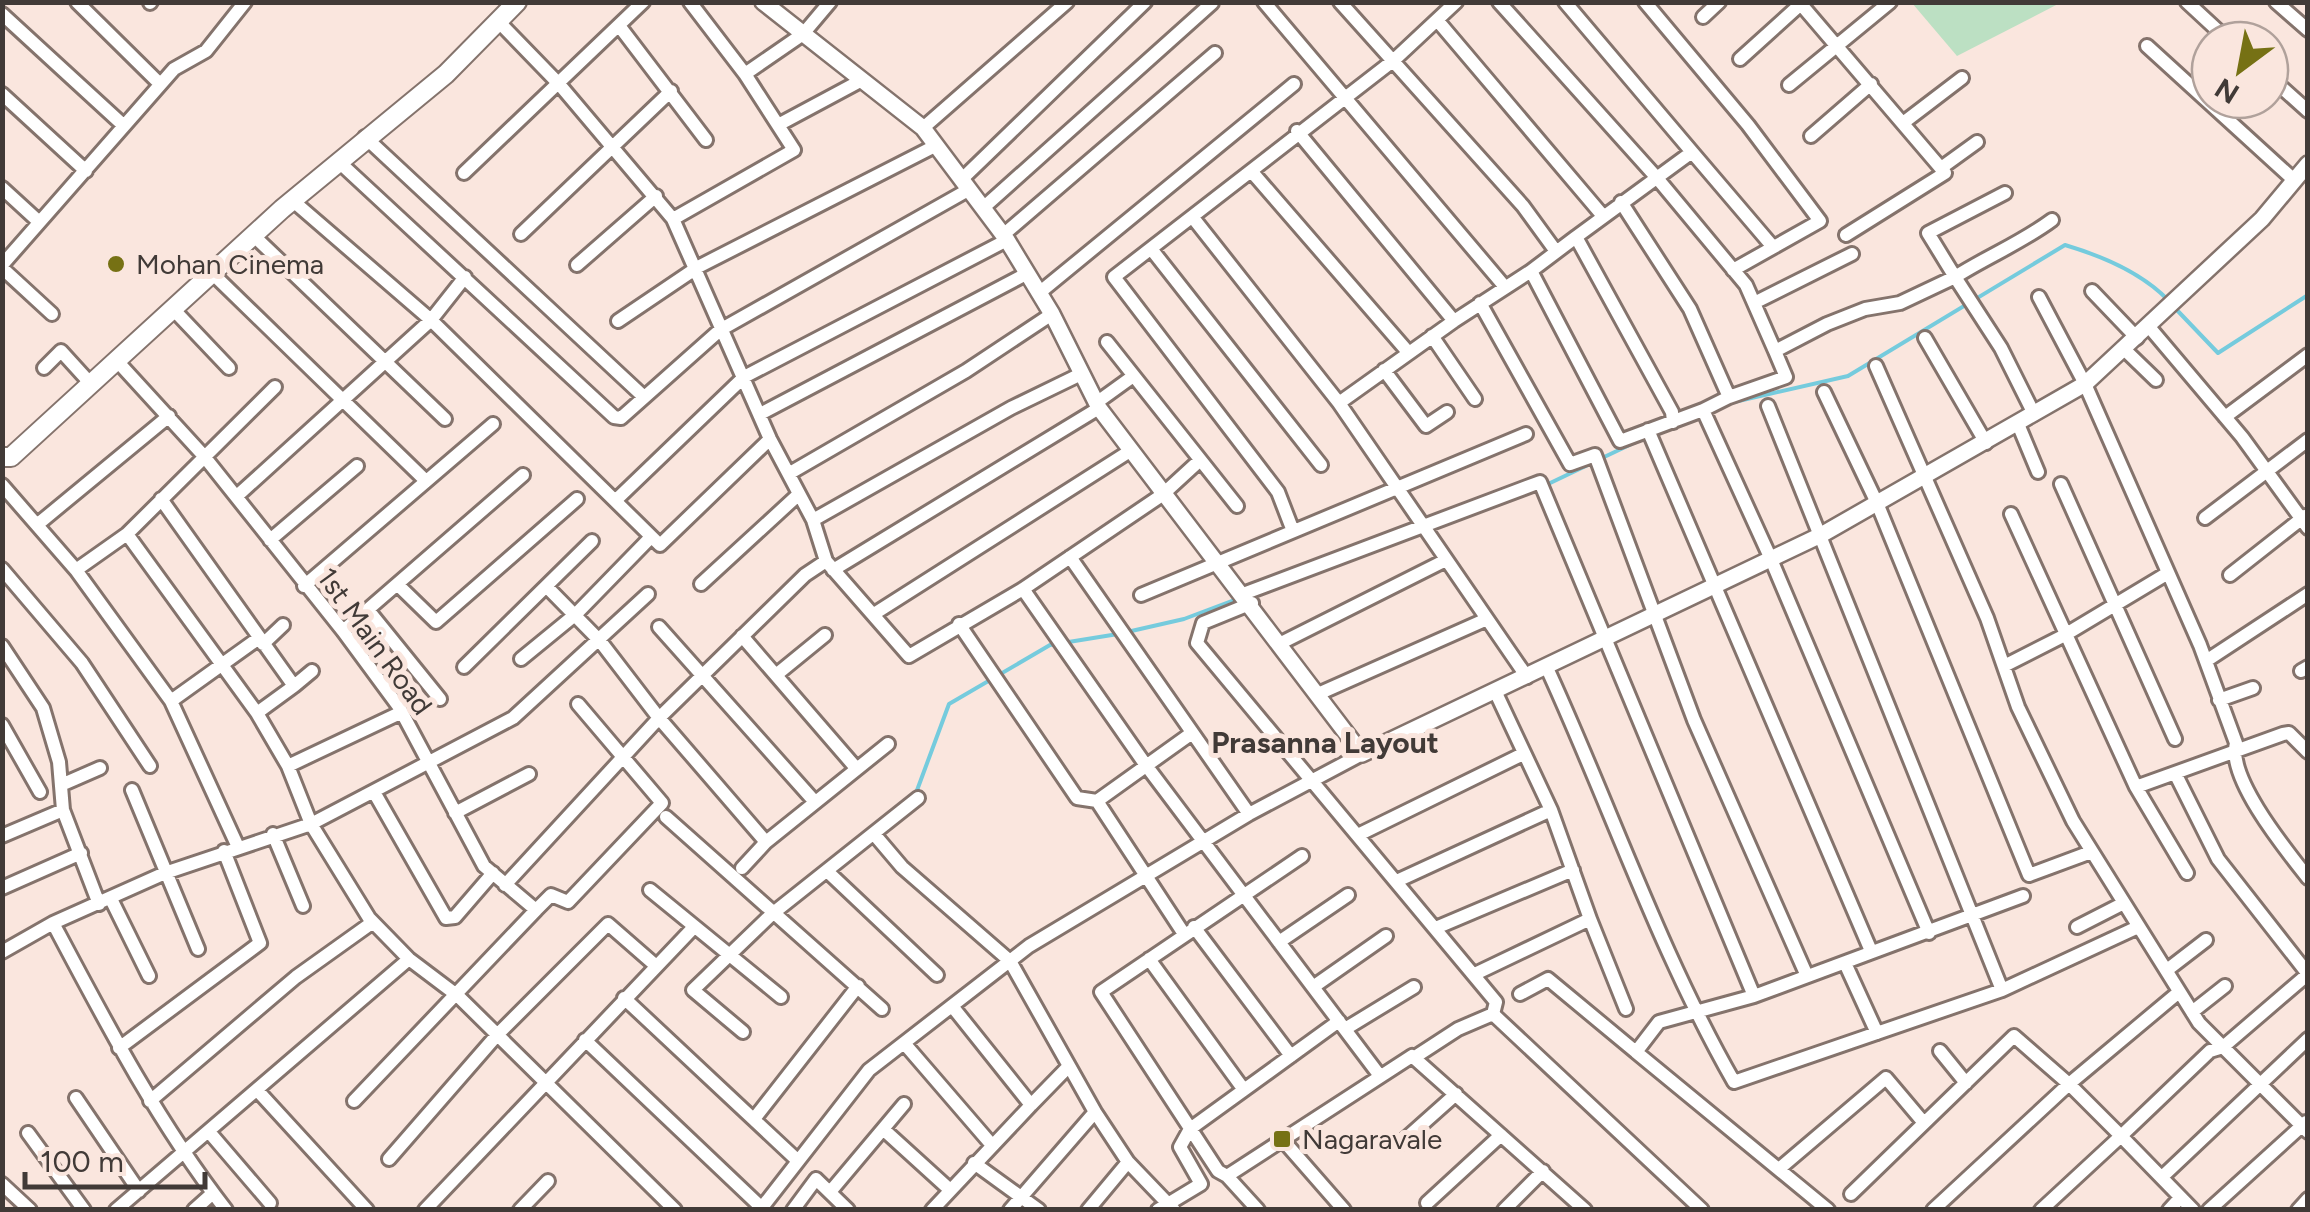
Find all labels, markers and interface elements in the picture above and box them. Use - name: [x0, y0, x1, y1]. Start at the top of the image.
- north arrow: [2190, 20, 2290, 120]
- text: N: [2209, 71, 2245, 111]
- place label: Mohan Cinema: [136, 247, 324, 281]
- marker: Mohan Cinema: [105, 253, 127, 275]
- street label: 1st Main Road: [310, 561, 440, 721]
- district label: Prasanna Layout: [1211, 724, 1439, 761]
- place label: Nagaravale: [1302, 1122, 1442, 1156]
- scale bar: [25, 1127, 205, 1189]
- marker: Nagaravale: [1271, 1128, 1293, 1150]
- text: 100 m: [40, 1143, 124, 1180]

